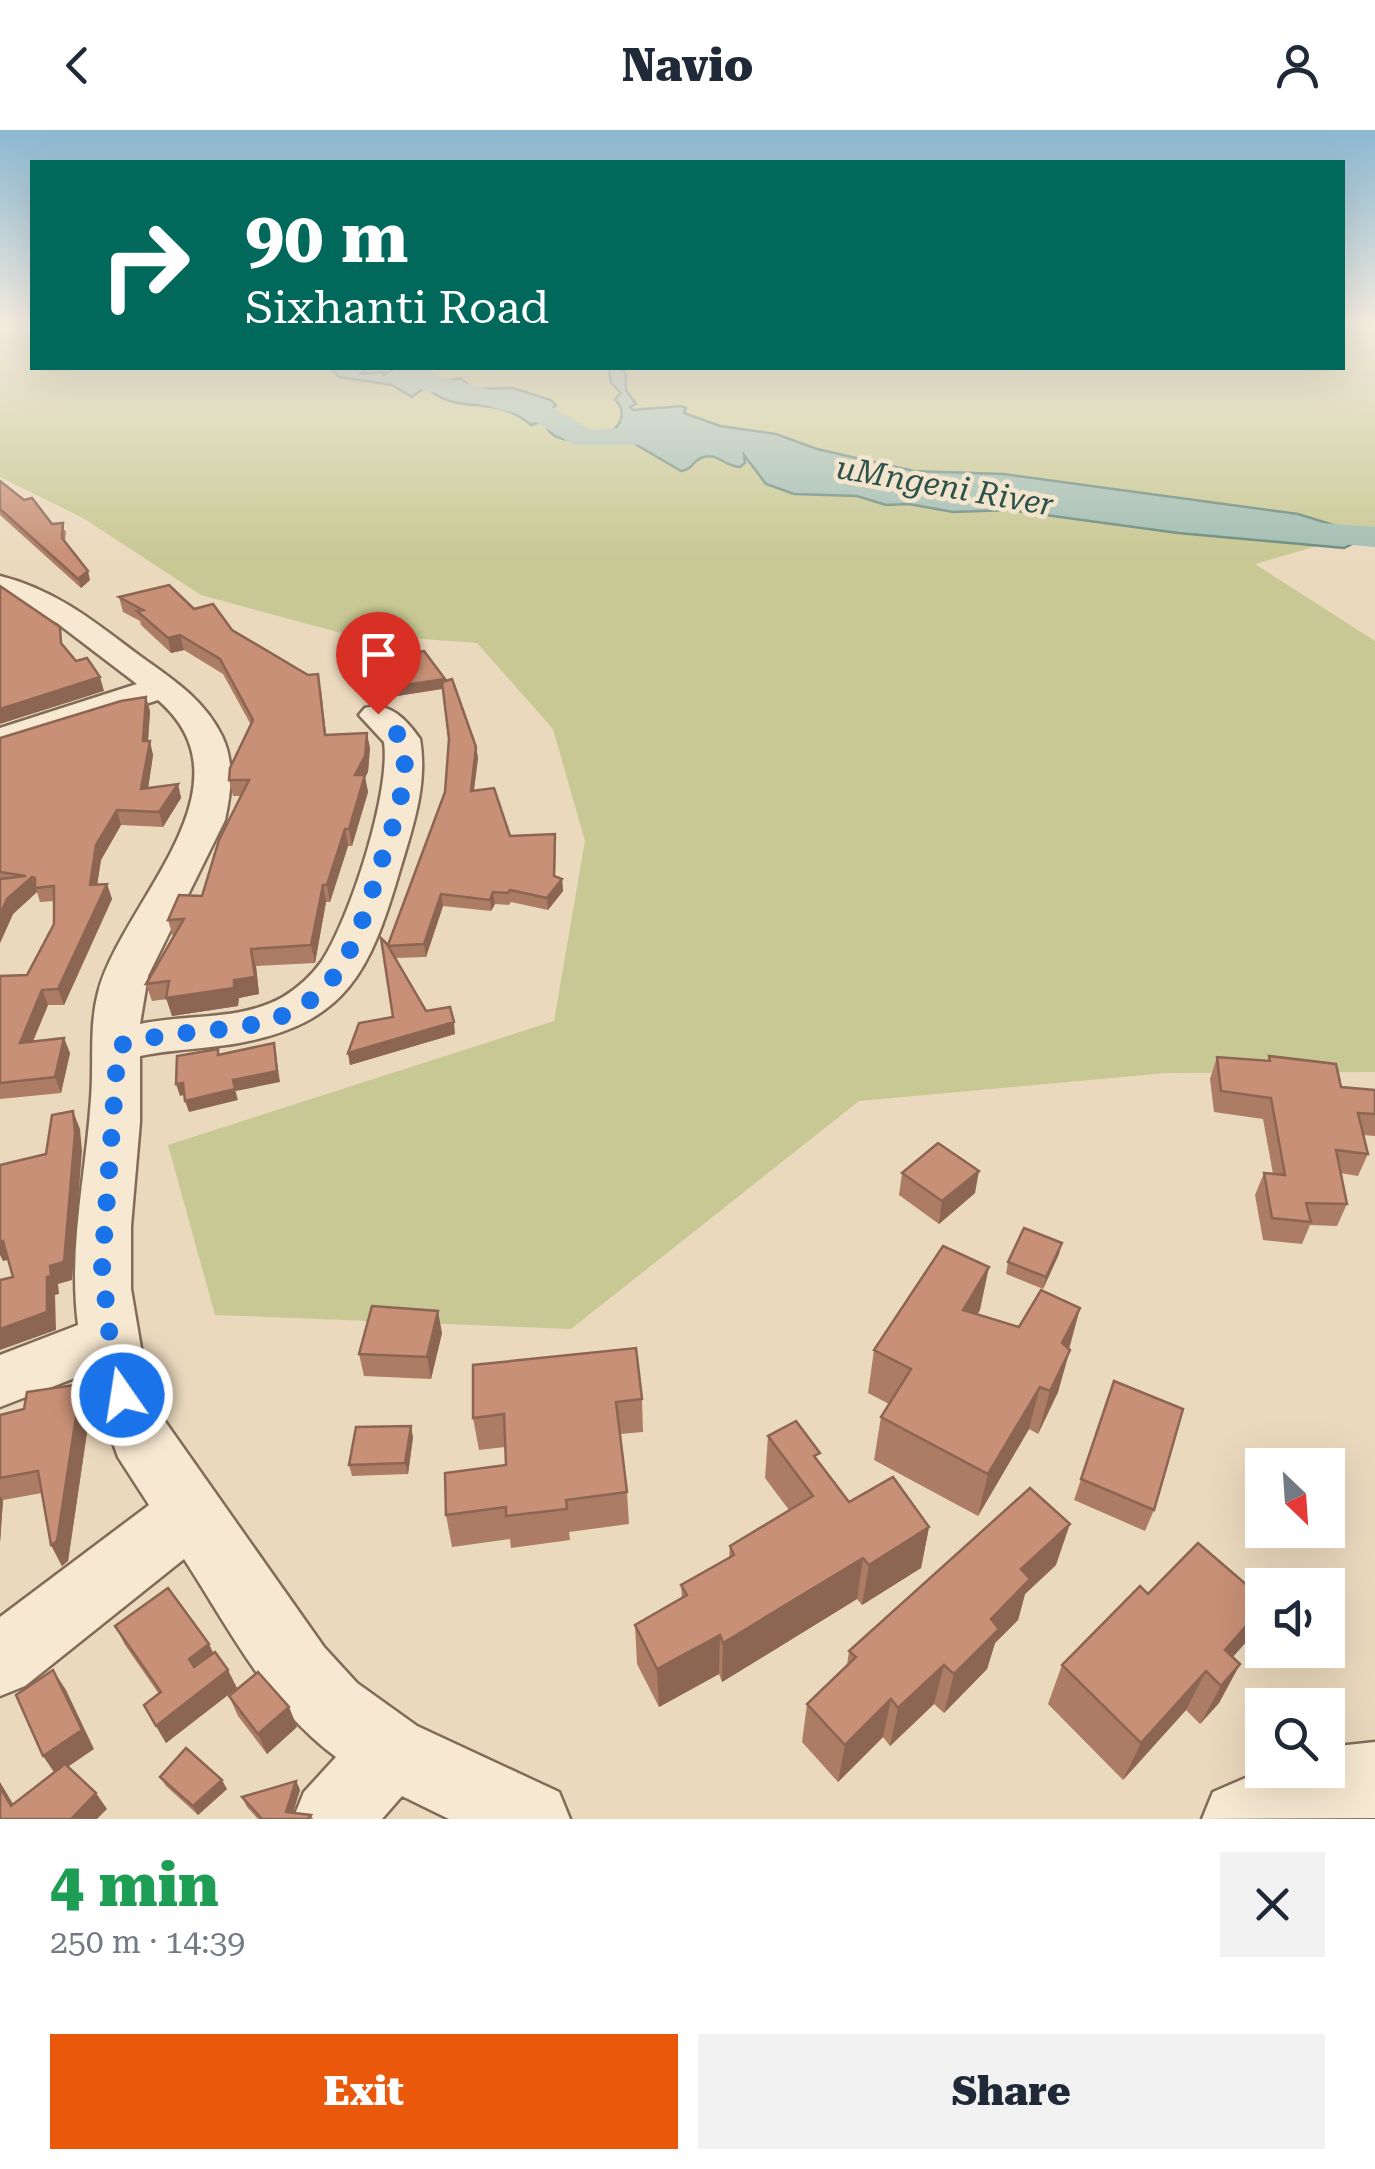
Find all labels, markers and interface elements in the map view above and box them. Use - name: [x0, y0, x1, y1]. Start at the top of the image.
- icon: back: [50, 38, 105, 93]
- icon: person: [1270, 38, 1325, 93]
- text: Navio: [622, 39, 753, 92]
- text: 90 m: [245, 197, 409, 279]
- icon: right: [80, 200, 210, 330]
- text: Sixhanti Road: [245, 281, 549, 334]
- water label: uMngeni River: [833, 448, 1057, 524]
- pin: [336, 612, 421, 715]
- icon: arrive: [351, 627, 406, 682]
- position arrow: [70, 1343, 174, 1447]
- north arrow: [1245, 1448, 1345, 1548]
- map controls: [1245, 1448, 1345, 1788]
- button: sound: [1245, 1568, 1345, 1668]
- button: search: [1245, 1688, 1345, 1788]
- text: 4 min: [50, 1850, 219, 1921]
- button: close: [1220, 1852, 1325, 1957]
- text: 250 m · 14:39: [50, 1923, 245, 1961]
- button: Exit: [50, 2034, 678, 2149]
- button: Share: [698, 2034, 1325, 2149]

